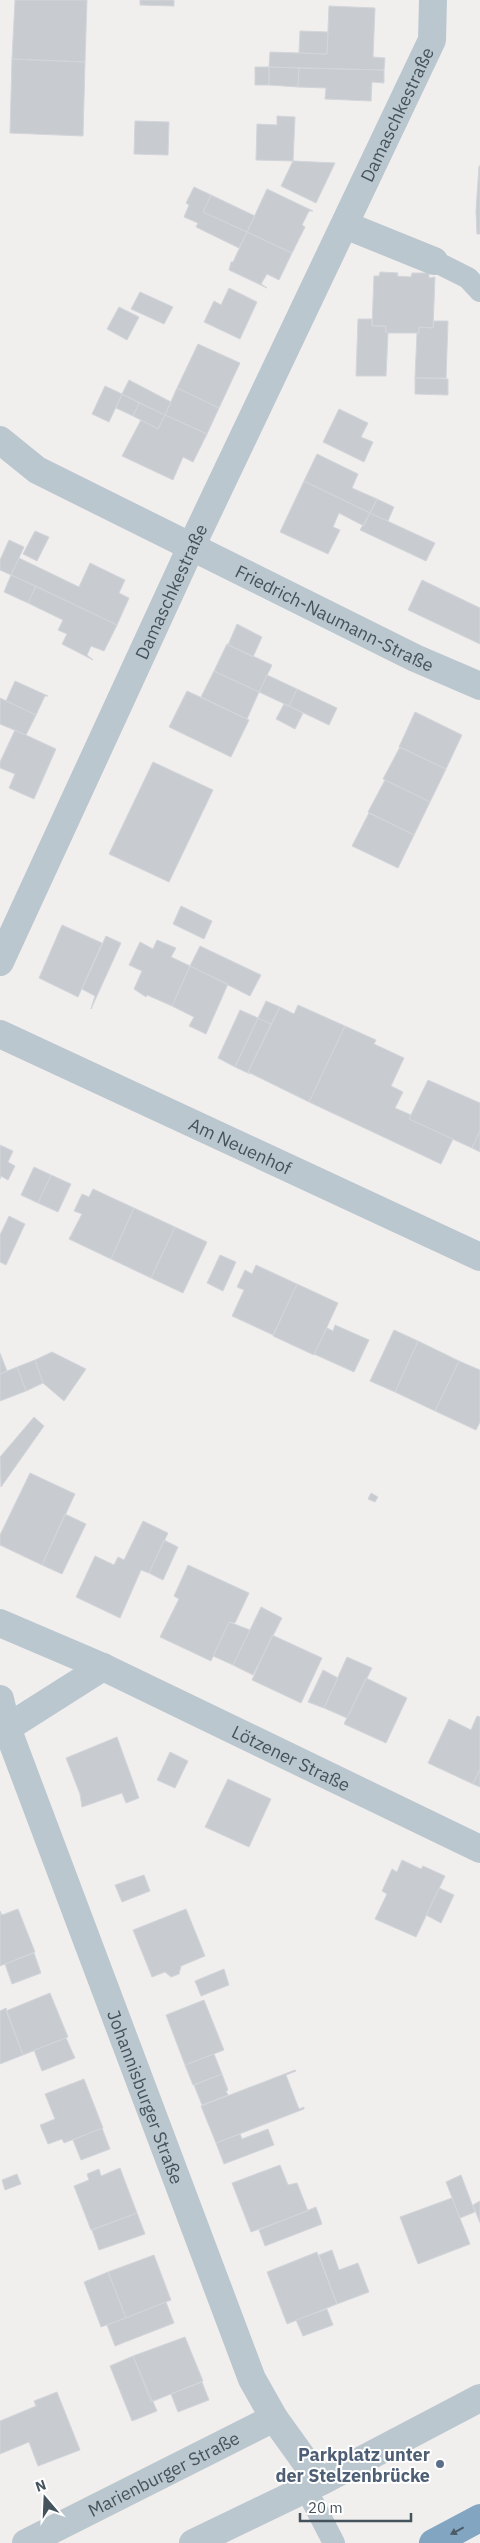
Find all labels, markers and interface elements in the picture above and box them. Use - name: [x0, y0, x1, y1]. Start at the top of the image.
- street label: Damaschkestraße: [355, 43, 439, 185]
- street label: Damaschkestraße: [130, 520, 212, 663]
- street label: Friedrich-Naumann-Straße: [232, 559, 437, 676]
- street label: Am Neuenhof: [185, 1112, 295, 1179]
- street label: Lötzener Straße: [228, 1720, 354, 1796]
- street label: Johannisburger Straße: [103, 2007, 189, 2187]
- street label: Marienburger Straße: [84, 2426, 243, 2522]
- place label: Parkplatz unter der Stelzenbrücke: [276, 2443, 430, 2487]
- marker: Parkplatz unter der Stelzenbrücke: [434, 2458, 446, 2470]
- north arrow: [20, 2473, 70, 2523]
- text: N: [33, 2476, 48, 2496]
- scale bar: [300, 2490, 411, 2522]
- text: 20 m: [308, 2498, 343, 2517]
- one-way arrow: [450, 2526, 463, 2535]

